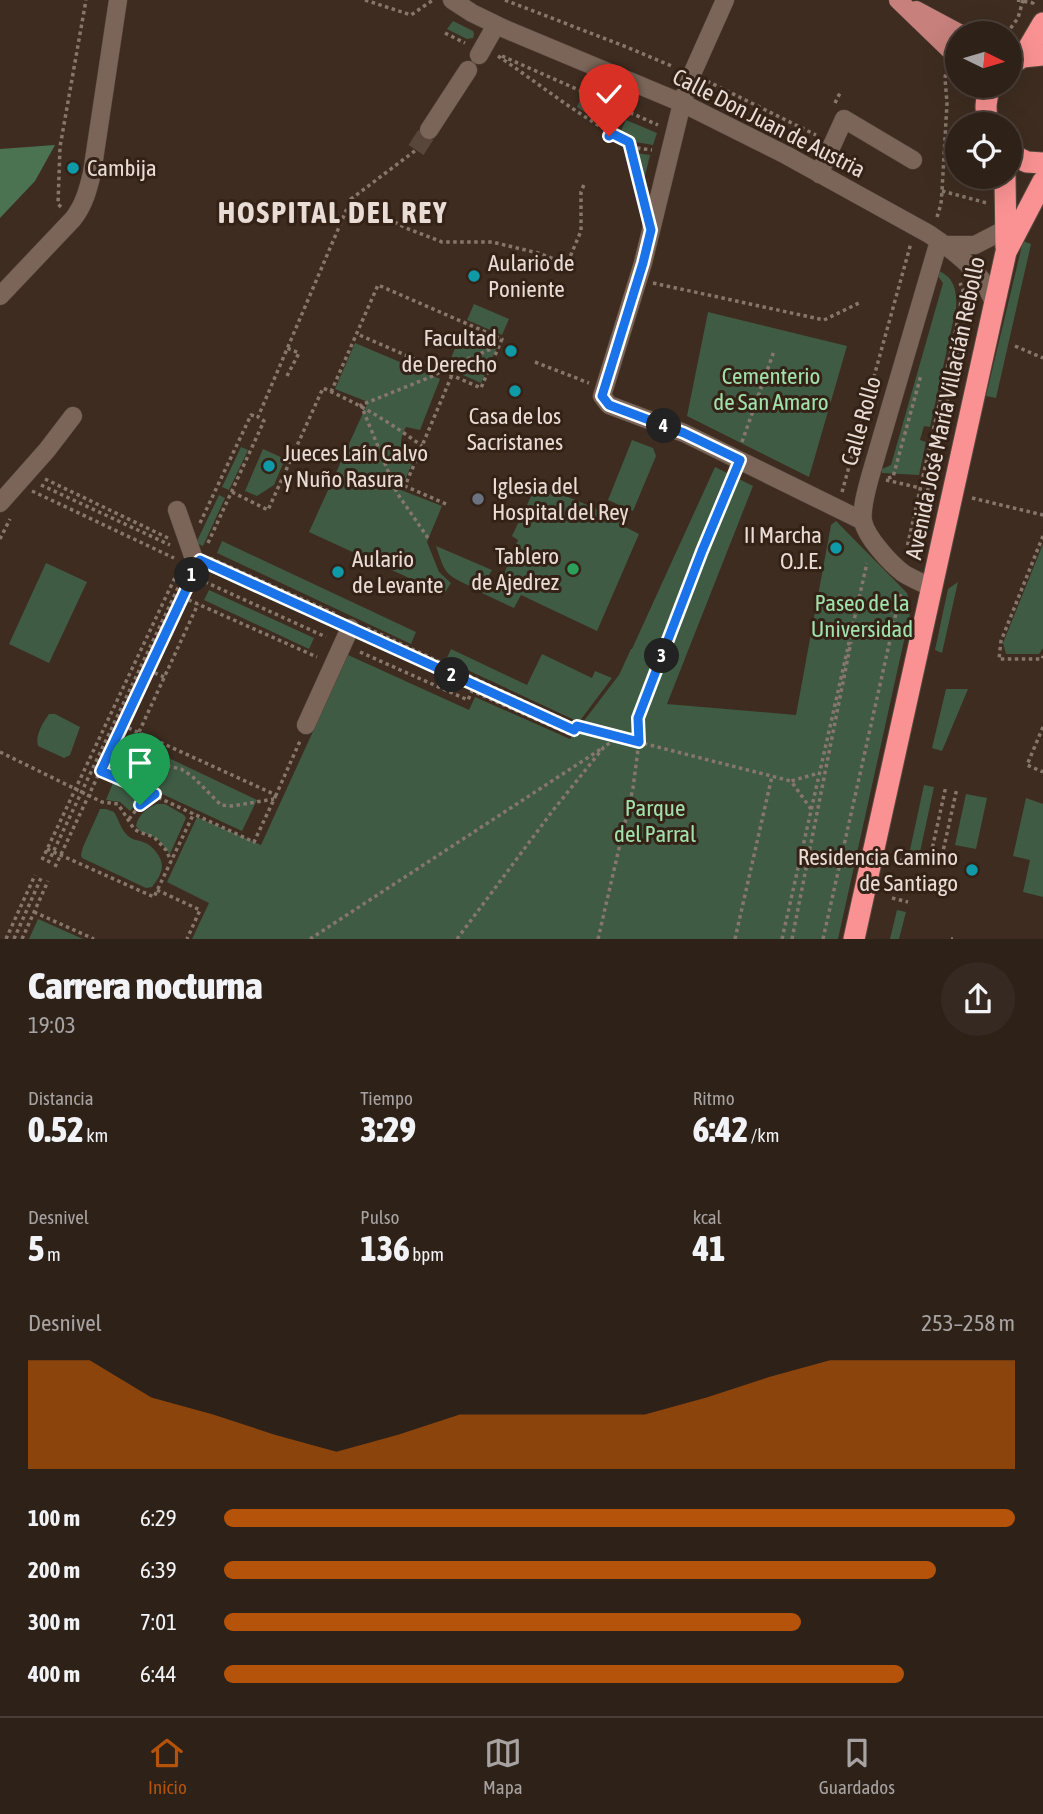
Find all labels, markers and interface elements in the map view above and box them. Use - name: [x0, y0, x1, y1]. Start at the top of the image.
- north arrow: [945, 21, 1022, 98]
- map controls: [945, 21, 1022, 189]
- street label: Calle Don Juan de Austria: [668, 63, 870, 183]
- pin: [579, 64, 639, 136]
- icon: check: [590, 75, 628, 113]
- button: locate: [945, 112, 1022, 189]
- place label: Cambija: [87, 155, 157, 181]
- marker: Cambija: [65, 160, 81, 176]
- district label: HOSPITAL DEL REY: [218, 195, 448, 229]
- place label: Aulario de Poniente: [488, 250, 575, 302]
- street label: Avenida José María Villacián Rebollo: [900, 254, 990, 562]
- marker: Aulario de Poniente: [466, 268, 482, 284]
- place label: Facultad de Derecho: [402, 325, 497, 377]
- marker: Facultad de Derecho: [503, 343, 519, 359]
- park label: Cementerio de San Amaro: [713, 363, 829, 415]
- street label: Calle Rollo: [836, 373, 886, 469]
- marker: Casa de los Sacristanes: [507, 383, 523, 399]
- place label: Casa de los Sacristanes: [467, 403, 563, 455]
- pin: 4: [646, 408, 682, 444]
- text: 4: [659, 414, 668, 436]
- place label: Jueces Laín Calvo y Nuño Rasura: [283, 440, 428, 492]
- marker: Jueces Laín Calvo y Nuño Rasura: [261, 458, 277, 474]
- place label: Iglesia del Hospital del Rey: [492, 473, 629, 525]
- marker: Iglesia del Hospital del Rey: [470, 491, 486, 507]
- place label: II Marcha O.J.E.: [744, 522, 822, 574]
- marker: II Marcha O.J.E.: [828, 540, 844, 556]
- place label: Tablero de Ajedrez: [471, 543, 559, 595]
- place label: Aulario de Levante: [352, 546, 444, 598]
- pin: 1: [174, 558, 210, 592]
- marker: Tablero de Ajedrez: [565, 561, 581, 577]
- text: 1: [187, 563, 196, 585]
- marker: Aulario de Levante: [330, 564, 346, 580]
- park label: Paseo de la Universidad: [811, 590, 913, 642]
- pin: 3: [644, 638, 680, 674]
- text: 3: [657, 644, 666, 666]
- pin: 2: [434, 658, 470, 692]
- text: 2: [447, 663, 456, 685]
- pin: [110, 733, 170, 805]
- icon: arrive: [121, 744, 159, 782]
- park label: Parque del Parral: [614, 795, 696, 847]
- place label: Residencia Camino de Santiago: [798, 844, 958, 896]
- marker: Residencia Camino de Santiago: [964, 862, 980, 878]
- button: share: [941, 962, 1015, 1036]
- text: Carrera nocturna: [28, 964, 263, 1007]
- text: 19:03: [28, 1012, 76, 1038]
- text: Distancia: [28, 1087, 93, 1109]
- text: Tiempo: [360, 1087, 413, 1109]
- text: Ritmo: [693, 1087, 735, 1109]
- text: 0.52: [28, 1109, 84, 1149]
- text: 3:29: [360, 1109, 416, 1149]
- text: 6:42: [693, 1109, 748, 1149]
- text: km: [84, 1124, 108, 1146]
- text: /km: [748, 1124, 779, 1146]
- text: Desnivel: [28, 1206, 89, 1228]
- text: Pulso: [360, 1206, 400, 1228]
- text: kcal: [693, 1206, 722, 1228]
- text: 5: [28, 1228, 44, 1268]
- text: 136: [360, 1228, 410, 1268]
- text: 41: [693, 1228, 726, 1268]
- text: m: [44, 1243, 61, 1265]
- text: bpm: [410, 1243, 444, 1265]
- text: Desnivel: [28, 1310, 102, 1336]
- text: 253–258 m: [921, 1310, 1015, 1336]
- text: 100 m: [28, 1505, 80, 1531]
- text: 6:29: [140, 1505, 177, 1531]
- text: 200 m: [28, 1557, 80, 1583]
- text: 6:39: [140, 1557, 177, 1583]
- text: 300 m: [28, 1609, 80, 1635]
- text: 7:01: [140, 1609, 177, 1635]
- text: 400 m: [28, 1661, 80, 1687]
- text: 6:44: [140, 1661, 177, 1687]
- tab: Inicio: [148, 1734, 187, 1798]
- tab: Mapa: [483, 1734, 523, 1798]
- tab: Guardados: [819, 1734, 895, 1798]

